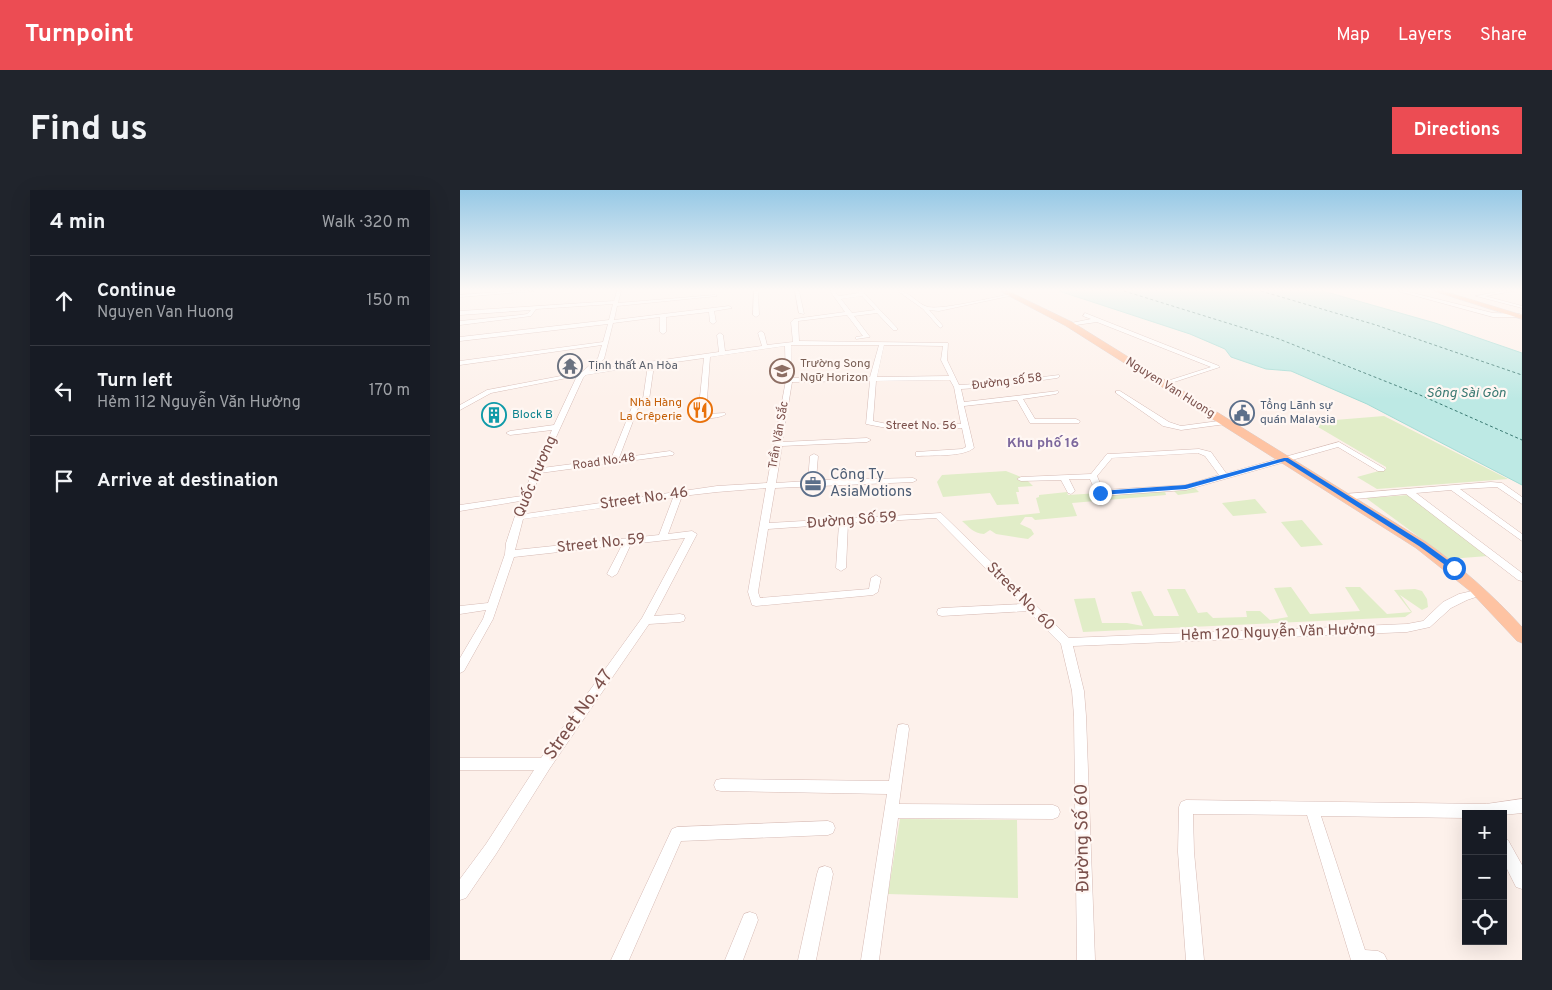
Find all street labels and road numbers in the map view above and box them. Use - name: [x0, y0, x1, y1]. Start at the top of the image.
- street label: Nguyen Van Huong: [1122, 354, 1218, 422]
- street label: Đường số 58: [971, 370, 1043, 394]
- street label: Trần Văn Sắc: [765, 400, 793, 470]
- street label: Street No. 56: [885, 418, 957, 434]
- street label: Quốc Hương: [509, 433, 562, 521]
- street label: Road No.48: [572, 450, 636, 474]
- street label: Street No. 46: [599, 483, 689, 515]
- street label: Đường Số 59: [806, 507, 898, 534]
- street label: Street No. 59: [556, 530, 646, 558]
- street label: Street No. 60: [982, 559, 1058, 635]
- street label: Hẻm 120 Nguyễn Văn Hưởng: [1180, 618, 1376, 646]
- street label: Street No. 47: [539, 665, 619, 765]
- street label: Đường Số 60: [1070, 783, 1095, 893]

